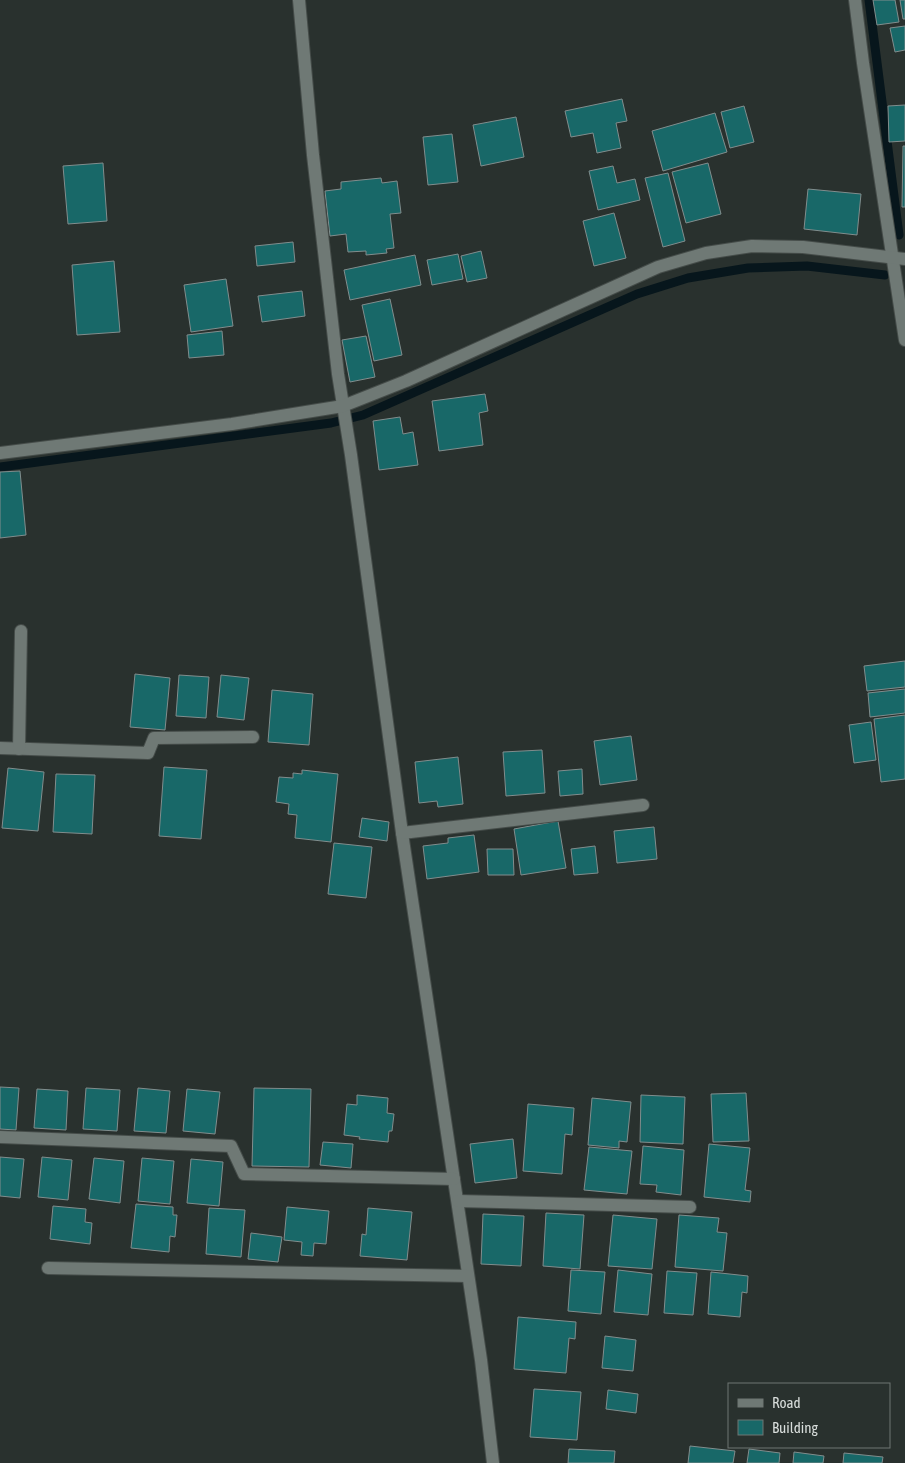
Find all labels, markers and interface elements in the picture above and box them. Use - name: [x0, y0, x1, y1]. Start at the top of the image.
- legend: [728, 1383, 890, 1448]
- text: Road: [772, 1394, 801, 1411]
- text: Building: [772, 1419, 818, 1436]

